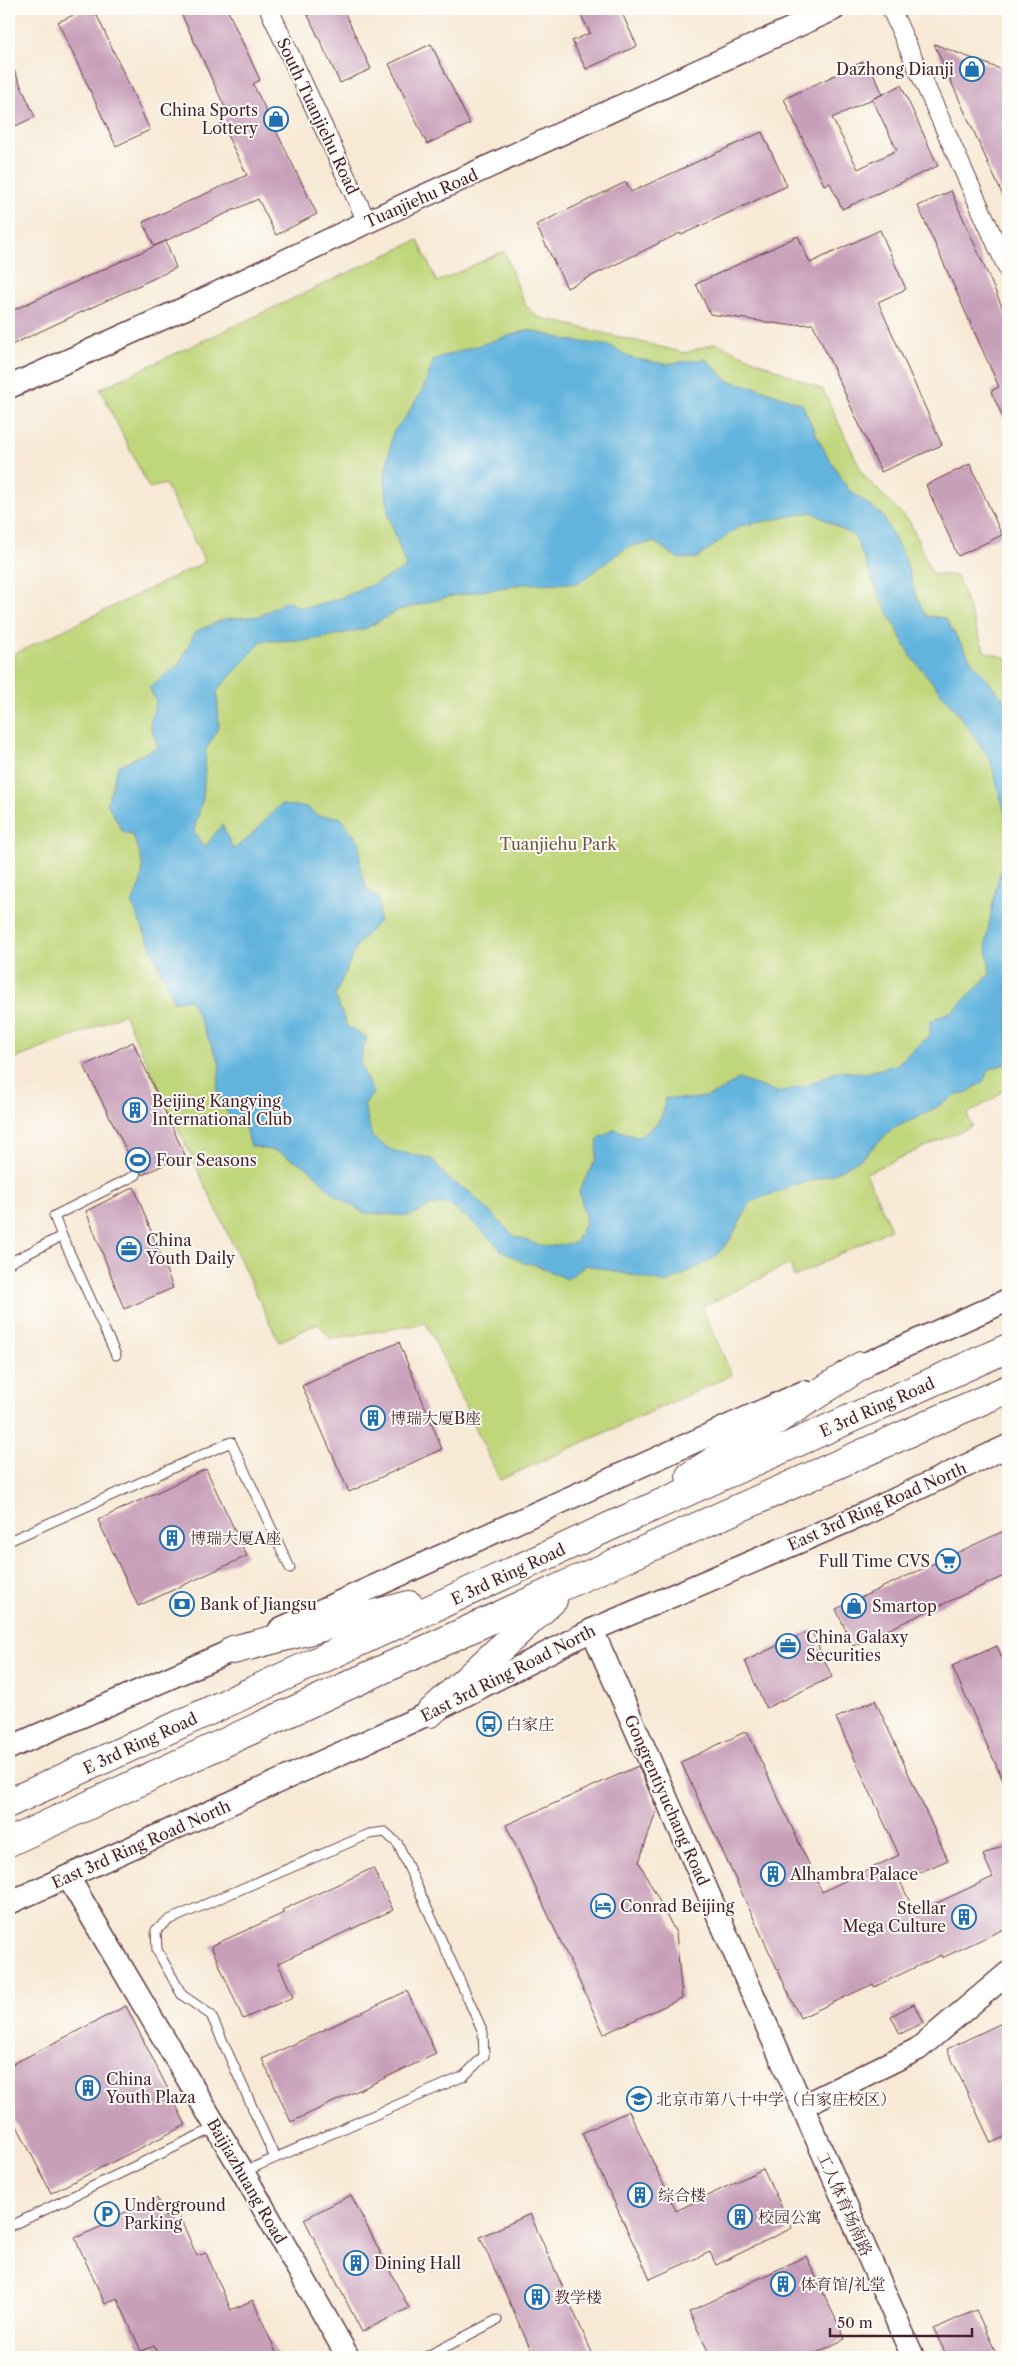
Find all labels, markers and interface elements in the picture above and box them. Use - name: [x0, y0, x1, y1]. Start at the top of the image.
- street label: South Tuanjiehu Road: [273, 34, 363, 198]
- shop icon: Dazhong Dianji: [959, 56, 985, 82]
- place label: Dazhong Dianji: [836, 59, 954, 79]
- place label: China Sports Lottery: [160, 100, 259, 138]
- shop icon: China Sports Lottery: [263, 106, 289, 132]
- street label: Tuanjiehu Road: [361, 164, 481, 232]
- park label: Tuanjiehu Park: [499, 834, 617, 854]
- place label: Beijing Kangying International Club: [152, 1091, 292, 1129]
- building icon: Beijing Kangying International Club: [122, 1097, 148, 1123]
- sports icon: Four Seasons: [125, 1147, 151, 1173]
- place label: Four Seasons: [156, 1150, 257, 1170]
- place label: China Youth Daily: [145, 1230, 236, 1268]
- office icon: China Youth Daily: [116, 1236, 142, 1262]
- street label: E 3rd Ring Road: [817, 1373, 938, 1441]
- building icon: 博瑞大厦B座: [360, 1405, 386, 1431]
- place label: 博瑞大厦B座: [390, 1408, 481, 1428]
- street label: East 3rd Ring Road North: [784, 1457, 970, 1555]
- building icon: 博瑞大厦A座: [159, 1525, 185, 1551]
- place label: 博瑞大厦A座: [190, 1528, 282, 1548]
- street label: E 3rd Ring Road: [448, 1539, 568, 1609]
- supermarket icon: Full Time CVS: [935, 1548, 961, 1574]
- place label: Full Time CVS: [819, 1551, 930, 1571]
- bank icon: Bank of Jiangsu: [169, 1591, 195, 1617]
- shop icon: Smartop: [841, 1593, 867, 1619]
- place label: Bank of Jiangsu: [200, 1594, 317, 1614]
- place label: Smartop: [872, 1596, 937, 1616]
- street label: East 3rd Ring Road North: [417, 1620, 599, 1726]
- place label: China Galaxy Securities: [806, 1627, 910, 1665]
- office icon: China Galaxy Securities: [775, 1633, 801, 1659]
- street label: E 3rd Ring Road: [80, 1708, 200, 1778]
- bus stop icon: 白家庄: [476, 1711, 502, 1737]
- street label: Gongrentiyuchang Road: [620, 1711, 714, 1889]
- place label: 白家庄: [506, 1714, 554, 1734]
- street label: East 3rd Ring Road North: [48, 1795, 234, 1893]
- building icon: Alhambra Palace: [760, 1861, 786, 1887]
- place label: Alhambra Palace: [789, 1864, 918, 1884]
- hotel icon: Conrad Beijing: [590, 1893, 616, 1919]
- place label: Conrad Beijing: [620, 1896, 735, 1916]
- place label: Stellar Mega Culture: [842, 1898, 946, 1936]
- building icon: Stellar Mega Culture: [951, 1904, 977, 1930]
- place label: China Youth Plaza: [105, 2069, 196, 2107]
- building icon: China Youth Plaza: [75, 2075, 101, 2101]
- school or university icon: 北京市第八十中学（白家庄校区）: [626, 2086, 652, 2112]
- place label: 北京市第八十中学（白家庄校区）: [656, 2089, 896, 2109]
- street label: Baijiazhuang Road: [203, 2115, 291, 2247]
- street label: 工人体育场南路: [813, 2149, 877, 2259]
- building icon: 综合楼: [627, 2182, 653, 2208]
- place label: 综合楼: [658, 2185, 706, 2205]
- place label: Underground Parking: [124, 2195, 226, 2233]
- parking icon: Underground Parking: [94, 2201, 120, 2227]
- building icon: 校园公寓: [727, 2204, 753, 2230]
- place label: 校园公寓: [758, 2207, 822, 2227]
- building icon: Dining Hall: [343, 2250, 369, 2276]
- place label: Dining Hall: [374, 2253, 461, 2273]
- building icon: 体育馆/礼堂: [770, 2271, 796, 2297]
- place label: 体育馆/礼堂: [800, 2274, 886, 2294]
- building icon: 教学楼: [524, 2284, 550, 2310]
- place label: 教学楼: [554, 2287, 602, 2307]
- scale bar: [830, 2306, 972, 2338]
- text: 50 m: [837, 2313, 873, 2332]

